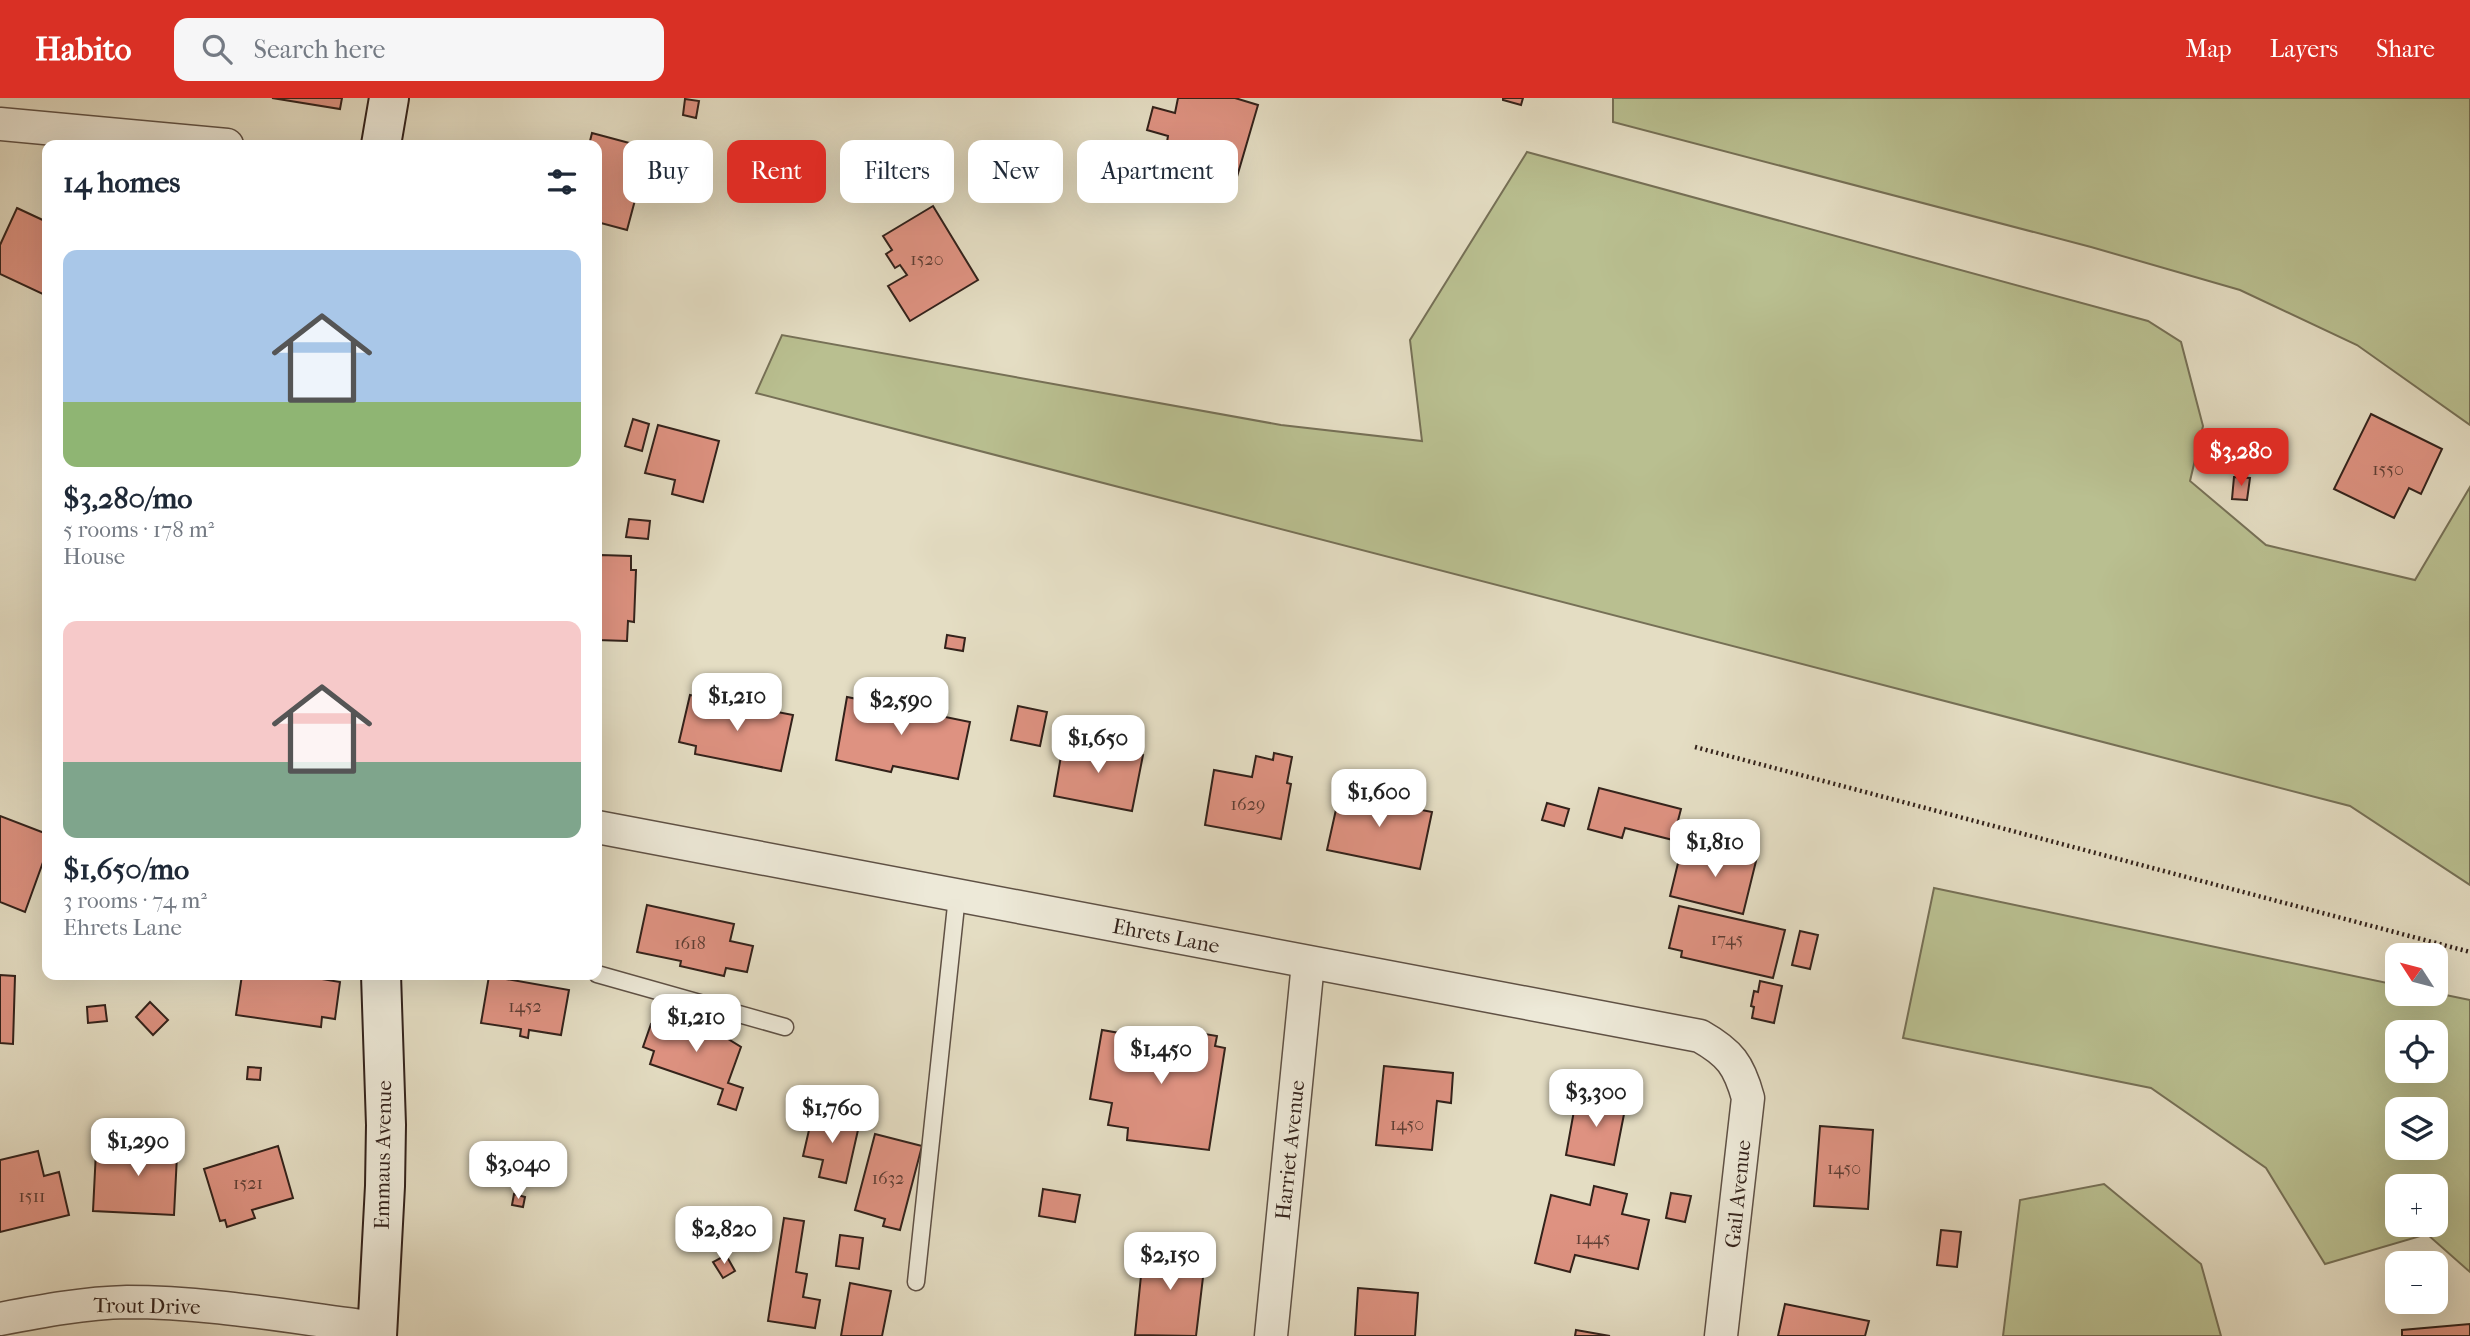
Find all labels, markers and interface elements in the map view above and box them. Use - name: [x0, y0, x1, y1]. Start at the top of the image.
- search box: [174, 18, 664, 81]
- text: Habito: [35, 30, 132, 69]
- icon: search: [198, 30, 236, 68]
- text: Search here: [254, 34, 385, 65]
- text: Map: [2186, 35, 2232, 63]
- text: Layers: [2270, 35, 2338, 63]
- text: Share: [2376, 35, 2435, 63]
- chip: Buy: [623, 140, 713, 203]
- chip: Rent: [727, 140, 826, 203]
- chip: Filters: [840, 140, 954, 203]
- chip: New: [968, 140, 1063, 203]
- chip: Apartment: [1077, 140, 1238, 203]
- icon: filters: [543, 163, 581, 201]
- text: 14 homes: [63, 165, 180, 200]
- house number: 1520: [910, 249, 944, 270]
- icon: home: [259, 295, 385, 421]
- pin: $3,280: [2184, 428, 2298, 488]
- text: $3,280: [2210, 437, 2272, 464]
- house number: 1550: [2372, 459, 2404, 480]
- text: $3,280/mo: [63, 481, 192, 516]
- text: 5 rooms · 178 m²: [63, 516, 214, 543]
- text: House: [63, 543, 125, 570]
- icon: home: [259, 666, 385, 792]
- pin: $1,210: [680, 674, 794, 733]
- pin: $2,590: [844, 678, 958, 737]
- text: $1,210: [708, 682, 766, 709]
- text: $2,590: [870, 686, 933, 713]
- pin: $1,650: [1041, 716, 1155, 775]
- text: $1,650: [1068, 724, 1128, 751]
- pin: $1,600: [1322, 770, 1436, 829]
- text: $1,600: [1347, 778, 1411, 805]
- house number: 1629: [1231, 794, 1265, 815]
- pin: $1,810: [1658, 820, 1772, 879]
- text: $1,810: [1686, 828, 1744, 855]
- text: $1,650/mo: [63, 852, 189, 887]
- text: 3 rooms · 74 m²: [63, 887, 207, 914]
- text: Ehrets Lane: [63, 914, 182, 941]
- street label: Ehrets Lane: [1110, 914, 1222, 958]
- house number: 1745: [1711, 929, 1743, 950]
- house number: 1618: [674, 933, 706, 954]
- north arrow: [2385, 943, 2448, 1006]
- map controls: [2385, 943, 2448, 1314]
- pin: $1,210: [639, 995, 753, 1054]
- house number: 1452: [508, 996, 542, 1017]
- text: $1,210: [667, 1003, 725, 1030]
- button: locate: [2385, 1020, 2448, 1083]
- pin: $1,450: [1104, 1026, 1218, 1086]
- text: $1,450: [1130, 1035, 1192, 1062]
- pin: $3,300: [1539, 1070, 1653, 1129]
- text: $3,300: [1565, 1078, 1627, 1105]
- street label: Harriet Avenue: [1271, 1079, 1309, 1221]
- street label: Emmaus Avenue: [370, 1080, 396, 1230]
- pin: $1,760: [775, 1086, 889, 1145]
- text: $1,760: [802, 1094, 862, 1121]
- button: layers: [2385, 1097, 2448, 1160]
- house number: 1450: [1390, 1114, 1424, 1135]
- pin: $1,290: [81, 1118, 195, 1178]
- text: $1,290: [107, 1127, 169, 1154]
- street label: Gail Avenue: [1720, 1139, 1756, 1249]
- pin: $3,040: [461, 1142, 575, 1201]
- text: $3,040: [485, 1150, 551, 1177]
- house number: 1450: [1827, 1158, 1861, 1179]
- house number: 1632: [872, 1168, 904, 1189]
- house number: 1521: [233, 1173, 263, 1194]
- button: +: [2385, 1174, 2448, 1237]
- house number: 1511: [19, 1186, 45, 1207]
- pin: $2,820: [667, 1206, 781, 1266]
- text: $2,820: [691, 1215, 757, 1242]
- house number: 1445: [1575, 1228, 1611, 1249]
- pin: $2,150: [1113, 1232, 1227, 1292]
- text: $2,150: [1140, 1241, 1200, 1268]
- button: −: [2385, 1251, 2448, 1314]
- street label: Trout Drive: [93, 1293, 201, 1319]

